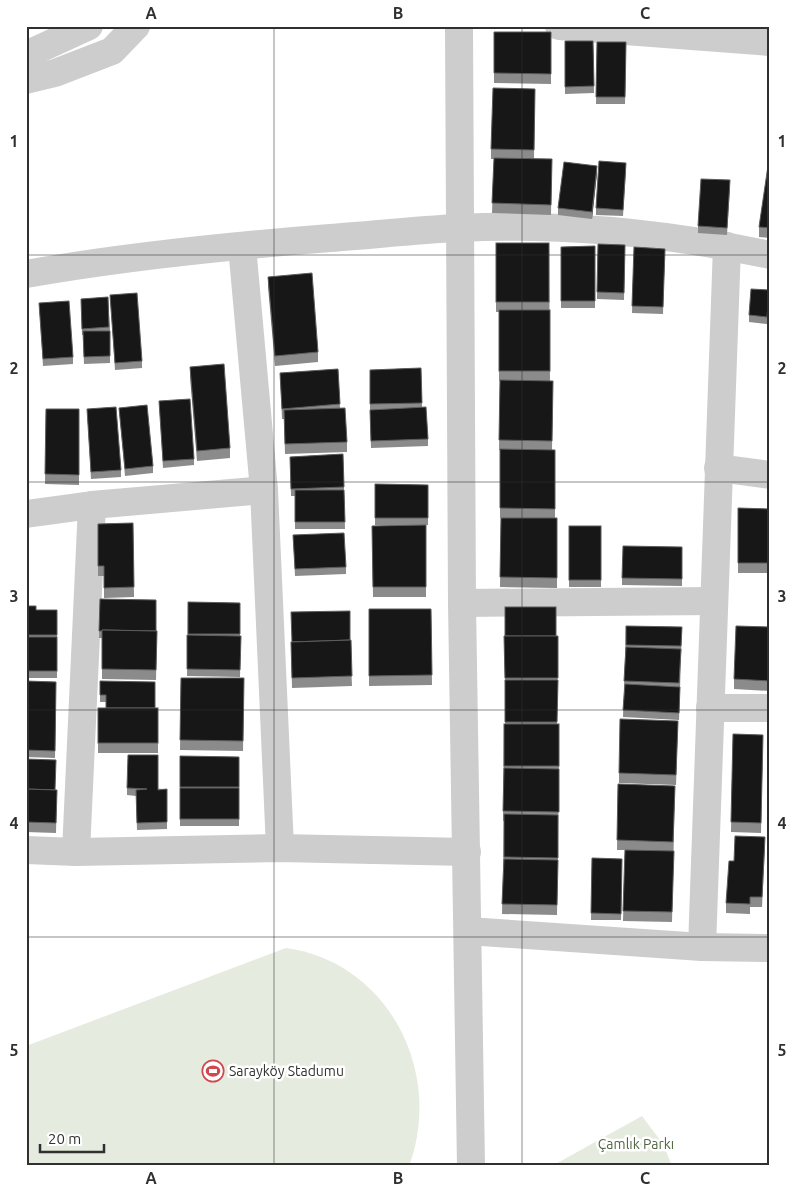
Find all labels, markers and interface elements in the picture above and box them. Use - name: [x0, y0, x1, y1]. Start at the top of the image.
- text: A: [145, 4, 157, 22]
- text: B: [393, 4, 403, 22]
- text: C: [640, 4, 650, 22]
- text: 1: [9, 132, 19, 150]
- text: 1: [777, 132, 787, 150]
- text: 2: [9, 359, 19, 377]
- text: 2: [777, 359, 787, 377]
- text: 3: [9, 587, 19, 605]
- text: 3: [777, 587, 787, 605]
- text: 4: [9, 814, 19, 832]
- text: 4: [777, 814, 787, 832]
- text: 5: [9, 1041, 19, 1059]
- text: 5: [777, 1041, 787, 1059]
- sports icon: Sarayköy Stadumu: [201, 1059, 225, 1083]
- place label: Sarayköy Stadumu: [229, 1063, 344, 1079]
- scale bar: [40, 1122, 104, 1154]
- text: 20 m: [48, 1130, 81, 1147]
- park label: Çamlık Parkı: [598, 1136, 674, 1152]
- text: A: [145, 1169, 157, 1187]
- text: B: [393, 1169, 403, 1187]
- text: C: [640, 1169, 650, 1187]

